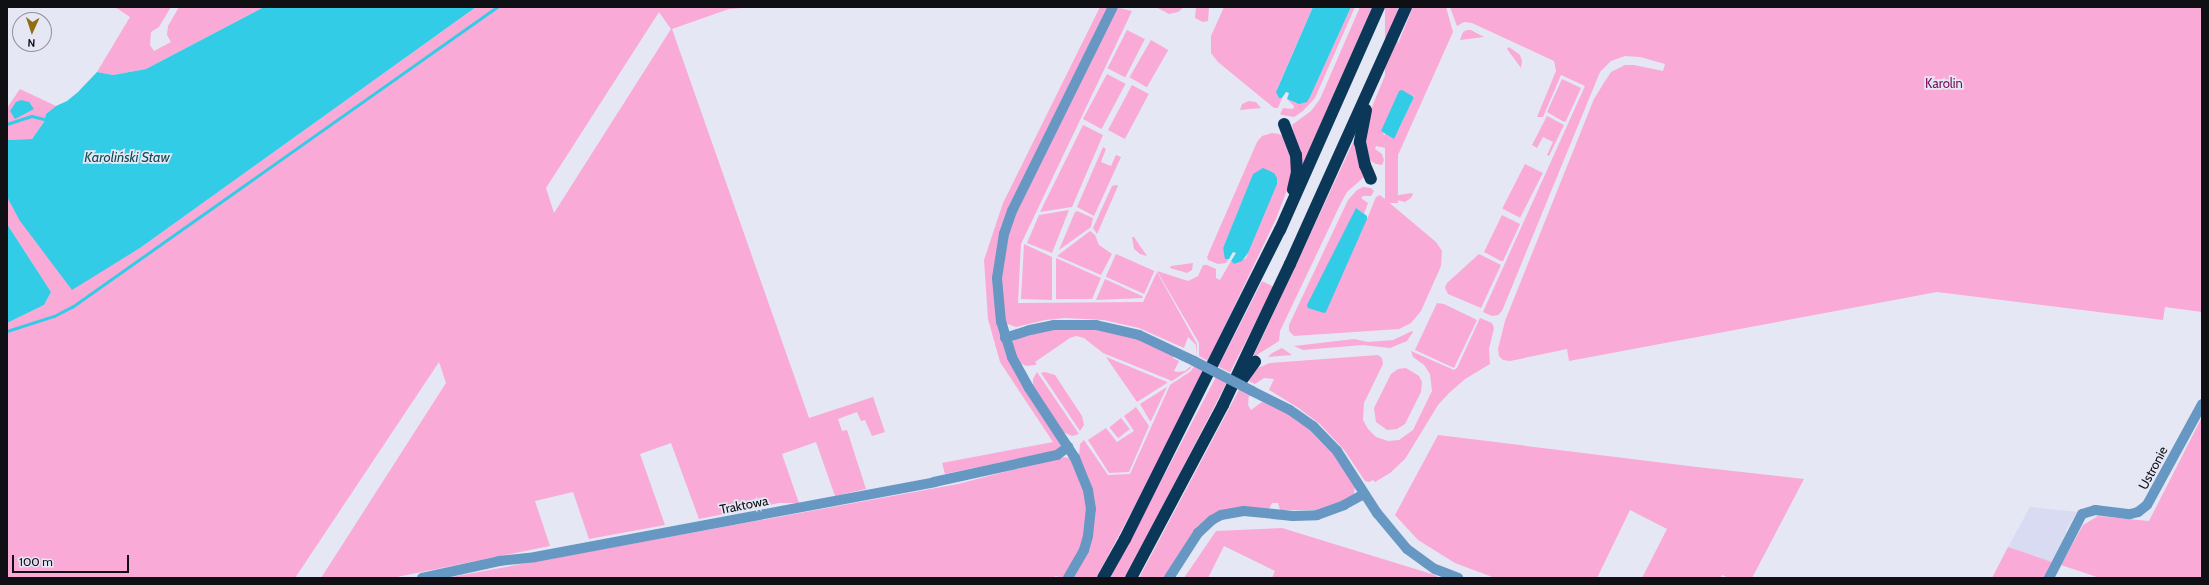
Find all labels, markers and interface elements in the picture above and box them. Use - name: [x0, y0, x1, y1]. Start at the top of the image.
- north arrow: [12, 12, 52, 52]
- text: N: [27, 36, 36, 50]
- park label: Karolin: [1925, 75, 1963, 91]
- water label: Karoliński Staw: [84, 149, 170, 165]
- street label: Ustronie: [2135, 444, 2171, 492]
- street label: Traktowa: [719, 493, 769, 517]
- scale bar: [14, 547, 131, 573]
- text: 100 m: [19, 554, 53, 569]

